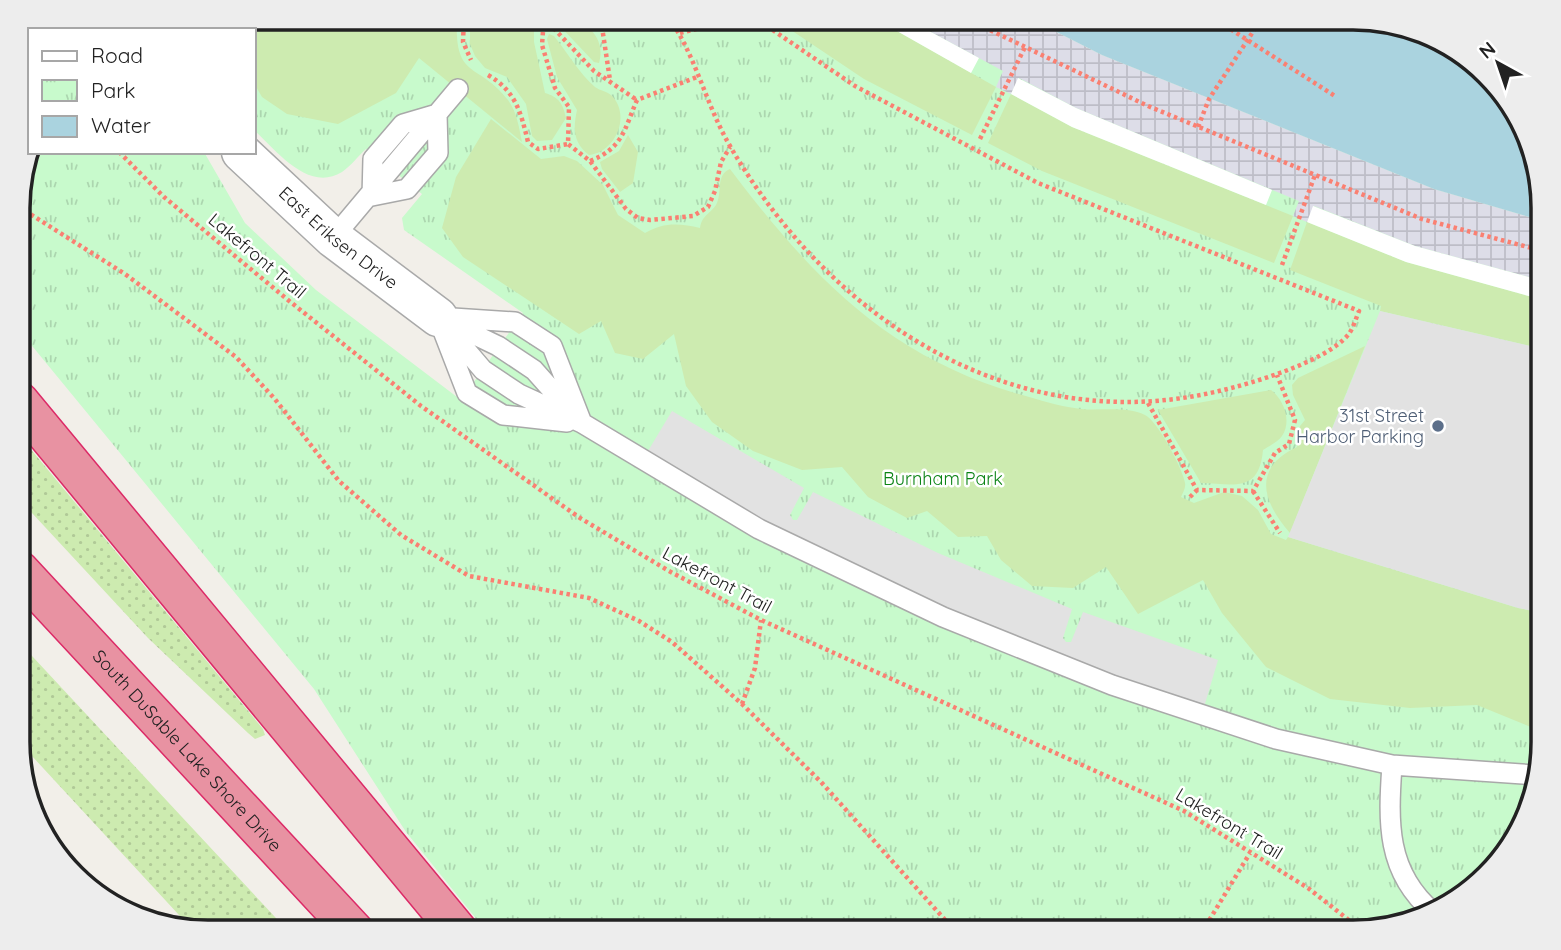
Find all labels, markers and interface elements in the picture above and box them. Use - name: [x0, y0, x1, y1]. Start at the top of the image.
- legend: [28, 28, 256, 154]
- north arrow: [1463, 28, 1533, 98]
- text: N: [1474, 36, 1500, 64]
- text: Road: [91, 42, 143, 68]
- text: Park: [91, 77, 135, 103]
- text: Water: [91, 112, 151, 138]
- street label: East Eriksen Drive: [274, 181, 403, 294]
- street label: Lakefront Trail: [204, 208, 311, 303]
- place label: 31st Street Harbor Parking: [1296, 404, 1424, 448]
- marker: 31st Street Harbor Parking: [1430, 418, 1446, 434]
- park label: Burnham Park: [883, 467, 1003, 490]
- street label: Lakefront Trail: [659, 541, 776, 618]
- street label: South DuSable Lake Shore Drive: [88, 645, 287, 857]
- street label: Lakefront Trail: [1172, 783, 1287, 864]

